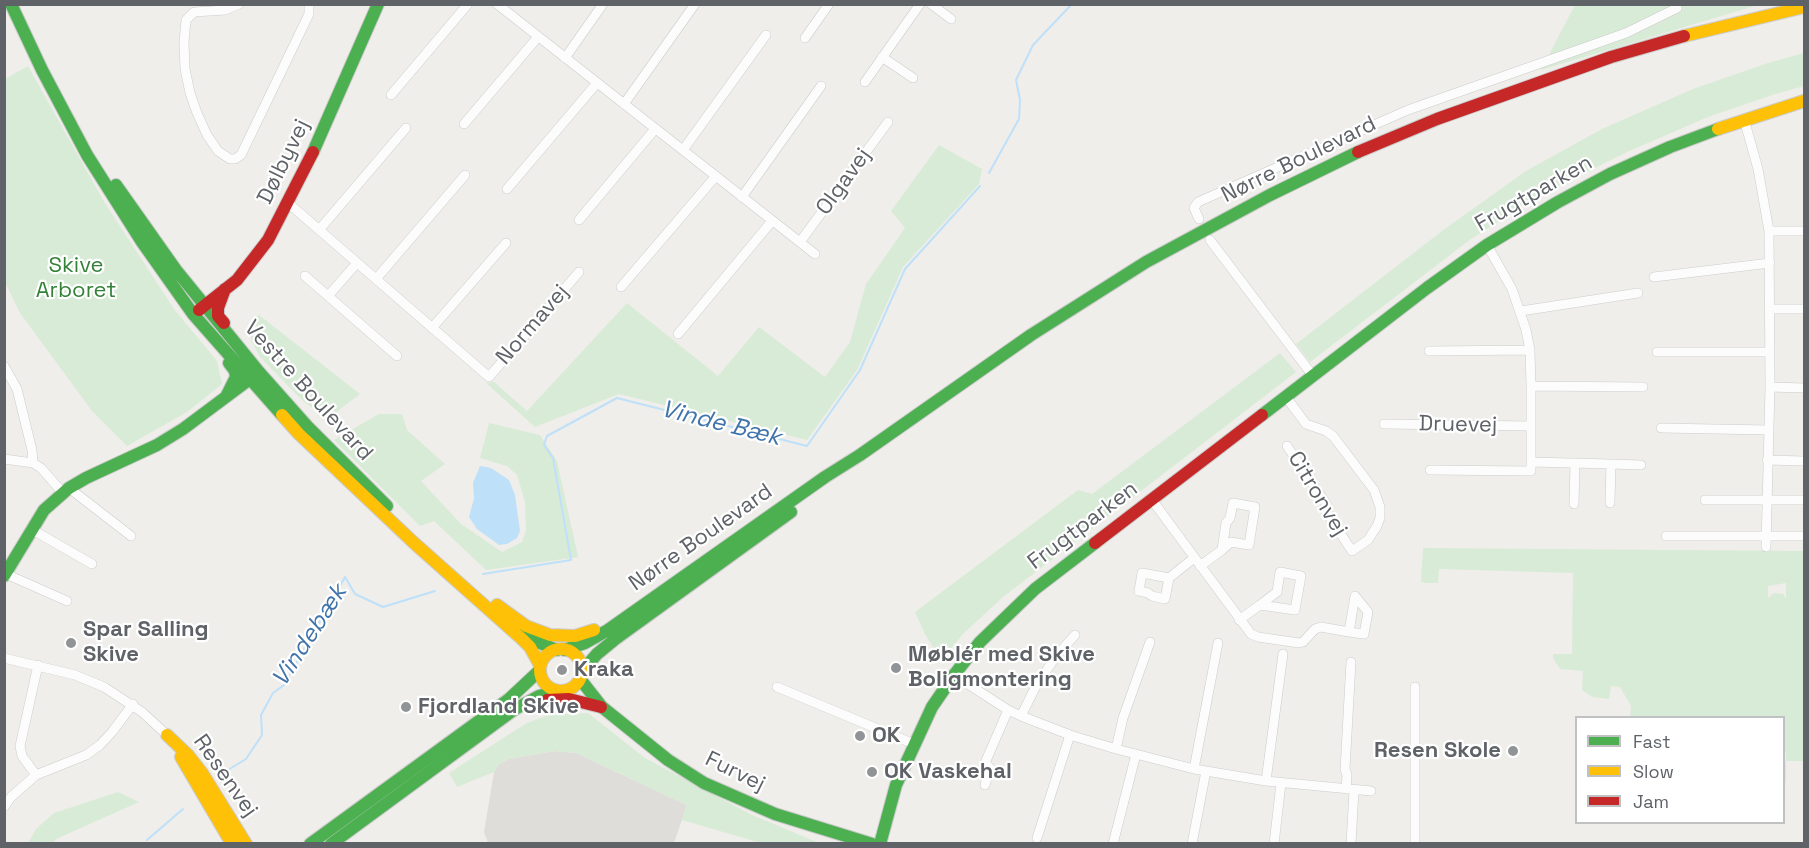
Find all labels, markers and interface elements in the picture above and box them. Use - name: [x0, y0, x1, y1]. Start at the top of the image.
- street label: Nørre Boulevard: [1217, 111, 1381, 209]
- street label: Dølbyvej: [252, 115, 316, 209]
- street label: Olgavej: [811, 143, 877, 221]
- street label: Frugtparken: [1471, 150, 1597, 238]
- park label: Skive Arboret: [36, 253, 116, 304]
- street label: Normavej: [491, 280, 575, 370]
- street label: Vestre Boulevard: [238, 315, 378, 467]
- water label: Vinde Bæk: [658, 395, 784, 453]
- street label: Druevej: [1418, 411, 1498, 439]
- street label: Citronvej: [1281, 447, 1353, 541]
- street label: Frugtparken: [1023, 476, 1143, 576]
- street label: Nørre Boulevard: [624, 479, 778, 597]
- water label: Vindebæk: [266, 580, 354, 692]
- place label: Spar Salling Skive: [83, 617, 209, 668]
- marker: Spar Salling Skive: [64, 636, 78, 650]
- place label: Møblér med Skive Boligmontering: [908, 642, 1095, 694]
- place label: Kraka: [574, 657, 634, 683]
- marker: Møblér med Skive Boligmontering: [889, 661, 903, 675]
- marker: Kraka: [555, 663, 569, 677]
- place label: Fjordland Skive: [418, 694, 579, 720]
- marker: Fjordland Skive: [399, 700, 413, 714]
- legend: [1575, 716, 1785, 824]
- place label: OK: [872, 723, 901, 749]
- marker: OK: [853, 729, 867, 743]
- street label: Resenvej: [187, 730, 263, 822]
- text: Fast: [1633, 730, 1670, 753]
- place label: Resen Skole: [1374, 738, 1501, 764]
- marker: Resen Skole: [1506, 744, 1520, 758]
- street label: Furvej: [701, 746, 769, 798]
- place label: OK Vaskehal: [884, 759, 1012, 785]
- text: Slow: [1633, 760, 1674, 783]
- marker: OK Vaskehal: [865, 765, 879, 779]
- text: Jam: [1633, 790, 1669, 813]

